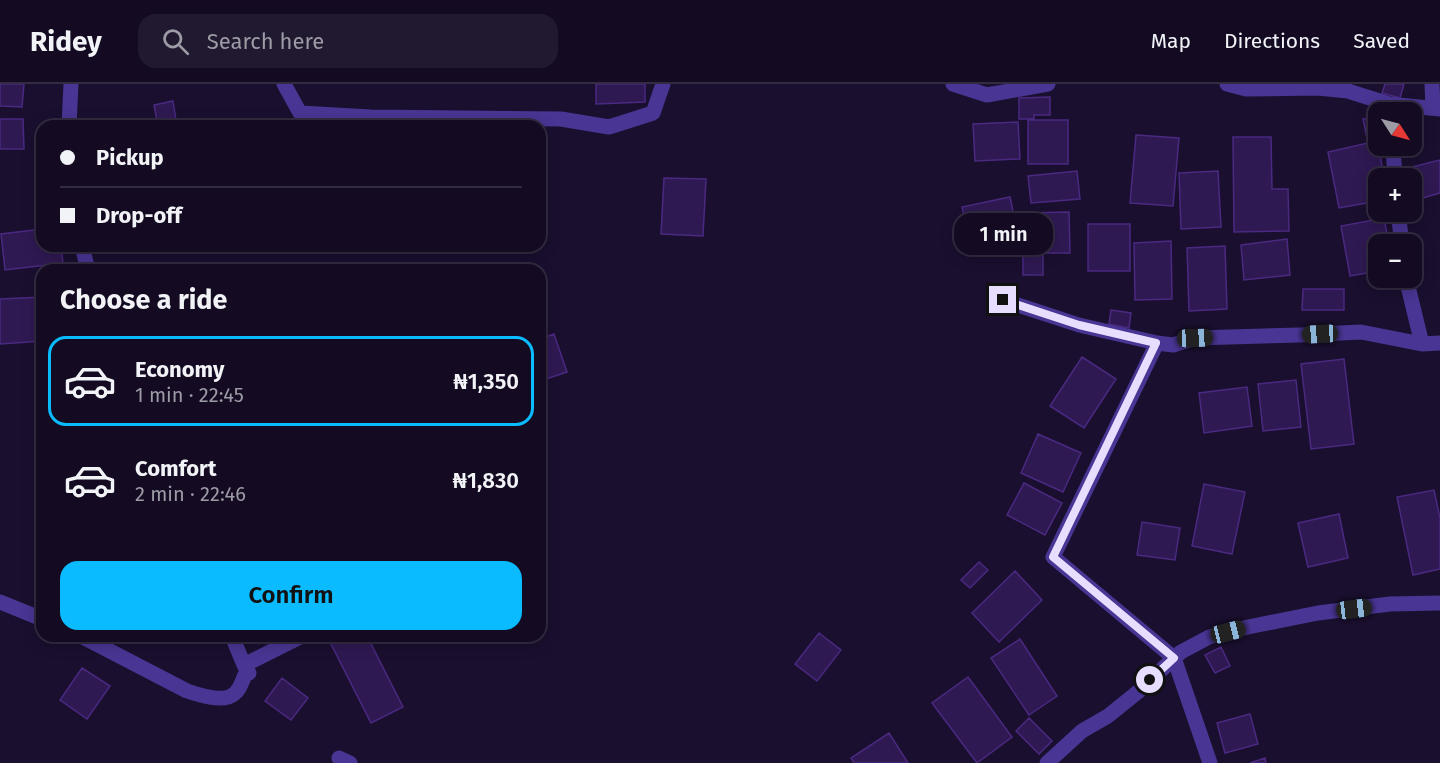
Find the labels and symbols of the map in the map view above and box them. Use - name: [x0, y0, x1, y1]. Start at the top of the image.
- north arrow: [1368, 102, 1422, 156]
- callout: 1 min: [954, 213, 1052, 255]
- route end: [989, 286, 1016, 313]
- car: [1302, 324, 1338, 344]
- car: [1177, 328, 1213, 348]
- car: [1335, 598, 1373, 620]
- car: [1208, 619, 1248, 645]
- route start: [1136, 666, 1163, 693]

